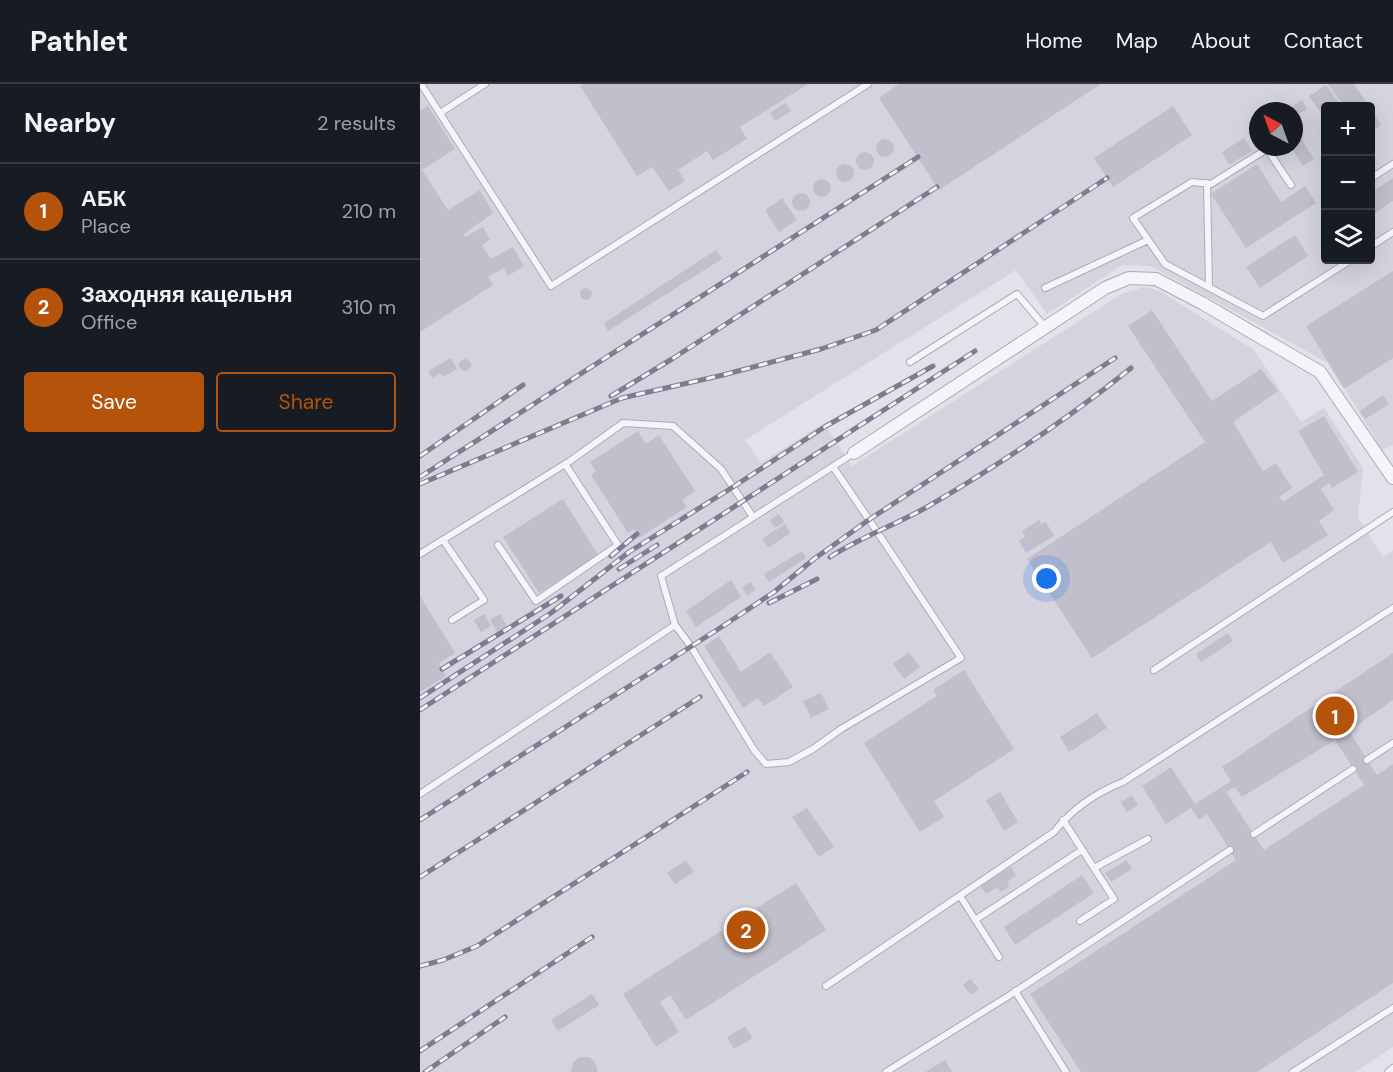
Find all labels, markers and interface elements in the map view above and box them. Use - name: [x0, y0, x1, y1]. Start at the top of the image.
- text: Pathlet: [30, 23, 128, 60]
- text: Home: [1025, 27, 1083, 55]
- text: Map: [1116, 27, 1158, 55]
- text: About: [1191, 27, 1251, 55]
- text: Contact: [1284, 27, 1363, 55]
- north arrow: [1249, 102, 1303, 156]
- map controls: [1321, 102, 1375, 264]
- button: +: [1321, 102, 1375, 156]
- text: Nearby: [24, 106, 116, 140]
- text: 2 results: [317, 110, 396, 136]
- button: −: [1321, 156, 1375, 210]
- text: АБК: [81, 184, 126, 213]
- text: 1: [40, 198, 47, 224]
- text: 210 m: [341, 198, 396, 224]
- button: layers: [1321, 210, 1375, 264]
- text: Place: [81, 213, 131, 239]
- text: Заходняя кацельня: [81, 280, 293, 309]
- text: 2: [38, 294, 49, 320]
- text: 310 m: [341, 294, 396, 320]
- text: Office: [81, 309, 137, 335]
- button: Save: [24, 372, 204, 432]
- button: Share: [216, 372, 396, 432]
- your location: [1032, 564, 1061, 593]
- pin: 1: [1316, 694, 1354, 738]
- pin: 2: [726, 908, 766, 952]

